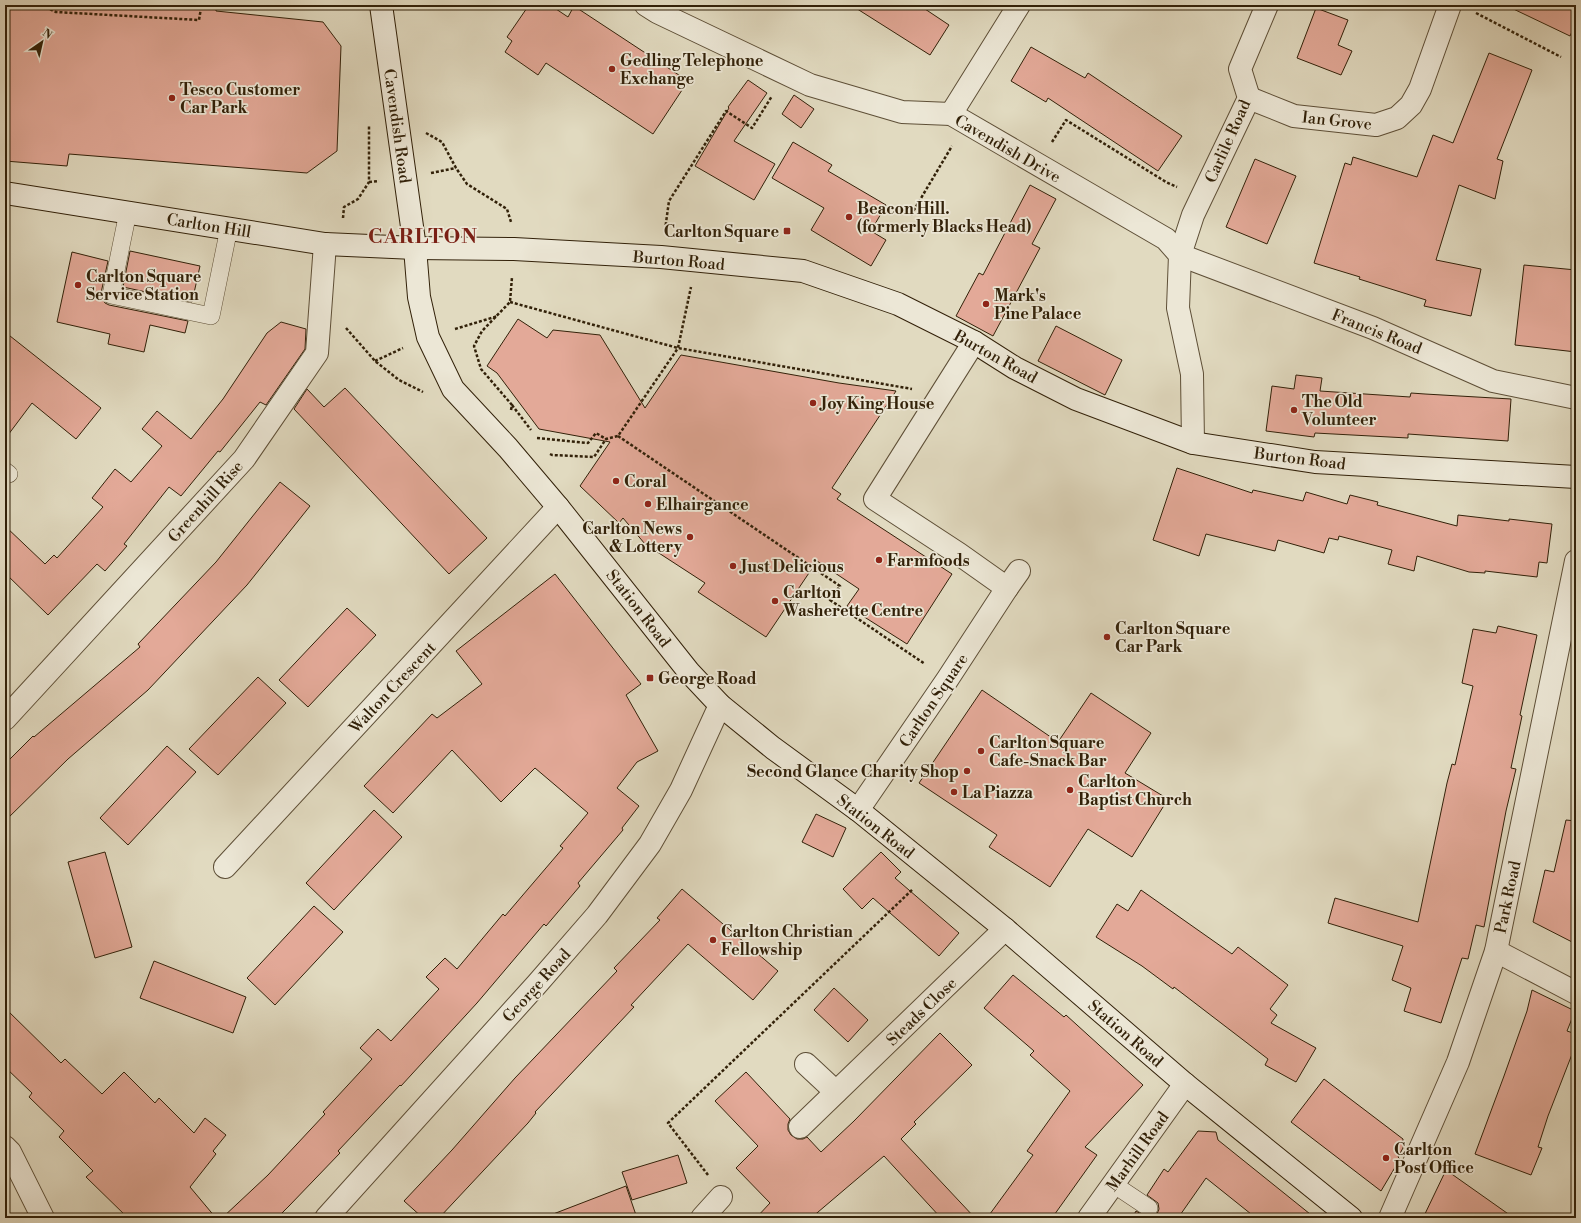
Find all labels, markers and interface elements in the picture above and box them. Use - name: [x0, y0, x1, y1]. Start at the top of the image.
- north arrow: [22, 22, 62, 62]
- text: N: [40, 26, 55, 43]
- place label: Gedling Telephone Exchange: [620, 51, 764, 89]
- marker: Gedling Telephone Exchange: [607, 64, 617, 74]
- street label: Cavendish Road: [379, 68, 415, 185]
- place label: Tesco Customer Car Park: [180, 80, 300, 118]
- marker: Tesco Customer Car Park: [167, 93, 177, 103]
- street label: Carlile Road: [1201, 97, 1255, 186]
- street label: Ian Grove: [1301, 107, 1373, 135]
- street label: Cavendish Drive: [951, 110, 1064, 187]
- place label: Beacon Hill. (formerly Blacks Head): [857, 199, 1031, 237]
- street label: Carlton Hill: [165, 209, 253, 243]
- marker: Beacon Hill. (formerly Blacks Head): [844, 212, 854, 222]
- place label: Carlton Square: [664, 222, 779, 242]
- district label: CARLTON: [368, 225, 478, 250]
- marker: Carlton Square: [782, 226, 792, 236]
- street label: Burton Road: [631, 247, 726, 275]
- place label: Carlton Square Service Station: [86, 267, 202, 305]
- marker: Carlton Square Service Station: [73, 280, 83, 290]
- place label: Mark's Pine Palace: [994, 286, 1082, 324]
- marker: Mark's Pine Palace: [981, 299, 991, 309]
- street label: Francis Road: [1329, 305, 1425, 359]
- street label: Burton Road: [949, 325, 1041, 388]
- place label: The Old Volunteer: [1301, 392, 1377, 430]
- place label: Joy King House: [819, 394, 935, 414]
- marker: Joy King House: [808, 398, 818, 408]
- marker: The Old Volunteer: [1289, 405, 1299, 415]
- street label: Burton Road: [1252, 443, 1347, 475]
- street label: Greenhill Rise: [164, 457, 248, 547]
- place label: Coral: [624, 472, 667, 492]
- marker: Coral: [611, 476, 621, 486]
- place label: Elhairgance: [656, 495, 749, 515]
- marker: Elhairgance: [643, 499, 653, 509]
- place label: Carlton News & Lottery: [582, 519, 683, 557]
- marker: Carlton News & Lottery: [685, 532, 695, 542]
- place label: Farmfoods: [887, 551, 970, 571]
- marker: Farmfoods: [874, 555, 884, 565]
- place label: Just Delicious: [739, 557, 844, 577]
- marker: Just Delicious: [728, 561, 738, 571]
- street label: Station Road: [602, 566, 675, 651]
- place label: Carlton Washerette Centre: [782, 583, 924, 621]
- marker: Carlton Washerette Centre: [770, 596, 780, 606]
- place label: Carlton Square Car Park: [1115, 619, 1231, 657]
- marker: Carlton Square Car Park: [1102, 632, 1112, 642]
- street label: Walton Crescent: [345, 638, 440, 738]
- street label: Carlton Square: [895, 650, 973, 751]
- place label: George Road: [658, 669, 757, 689]
- marker: George Road: [645, 673, 655, 683]
- place label: Carlton Square Cafe-Snack Bar: [989, 733, 1107, 771]
- marker: Carlton Square Cafe-Snack Bar: [976, 746, 986, 756]
- place label: Second Glance Charity Shop: [747, 762, 959, 782]
- marker: Second Glance Charity Shop: [962, 766, 972, 776]
- place label: Carlton Baptist Church: [1078, 772, 1192, 810]
- place label: La Piazza: [962, 783, 1033, 803]
- marker: Carlton Baptist Church: [1065, 785, 1075, 795]
- marker: La Piazza: [949, 787, 959, 797]
- street label: Station Road: [833, 790, 918, 863]
- street label: Park Road: [1491, 859, 1525, 935]
- place label: Carlton Christian Fellowship: [721, 922, 853, 960]
- marker: Carlton Christian Fellowship: [708, 935, 718, 945]
- street label: George Road: [498, 945, 575, 1027]
- street label: Steads Close: [882, 973, 961, 1050]
- street label: Station Road: [1084, 996, 1167, 1072]
- street label: Marhill Road: [1102, 1108, 1173, 1195]
- place label: Carlton Post Office: [1394, 1140, 1474, 1178]
- marker: Carlton Post Office: [1381, 1153, 1391, 1163]

